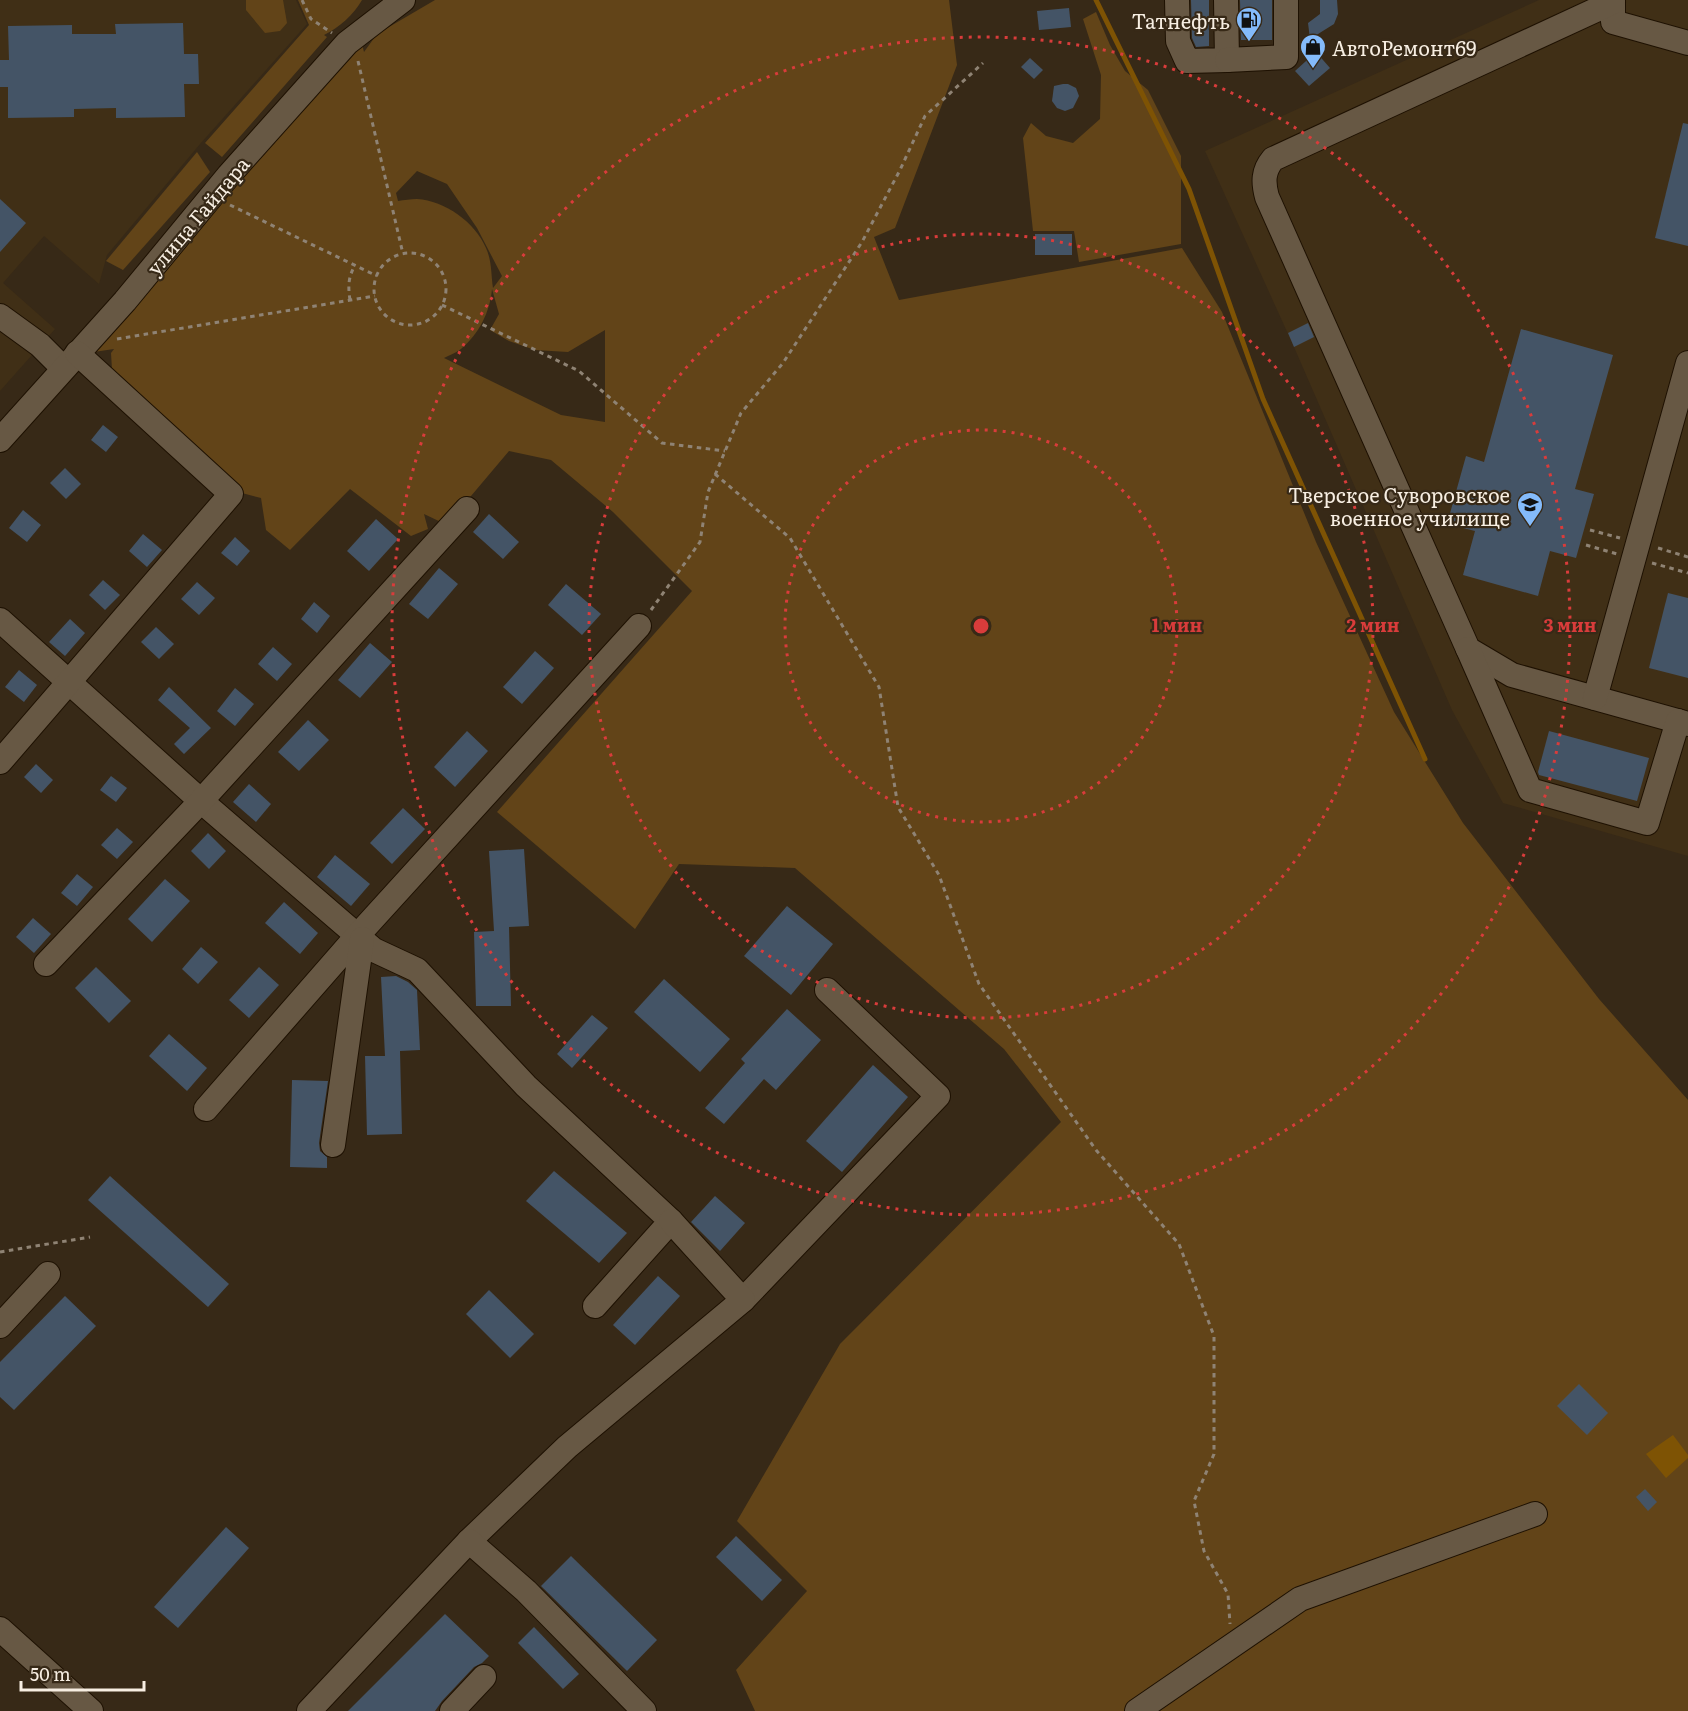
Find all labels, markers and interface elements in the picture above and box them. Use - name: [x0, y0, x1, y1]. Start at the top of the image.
- place label: Татнефть: [1132, 5, 1230, 35]
- fuel station icon: Татнефть: [1234, 5, 1264, 43]
- shop icon: АвтоРемонт69: [1298, 32, 1328, 70]
- place label: АвтоРемонт69: [1332, 32, 1476, 62]
- street label: улица Гайдара: [138, 149, 256, 281]
- place label: Тверское Суворовское военное училище: [1288, 479, 1510, 532]
- school or university icon: Тверское Суворовское военное училище: [1515, 490, 1545, 528]
- text: 1 мин: [1152, 611, 1203, 638]
- text: 2 мин: [1347, 611, 1400, 638]
- text: 3 мин: [1543, 611, 1597, 638]
- centre of rings: [971, 616, 991, 636]
- scale bar: [21, 1654, 144, 1692]
- text: 50 m: [30, 1660, 71, 1687]

